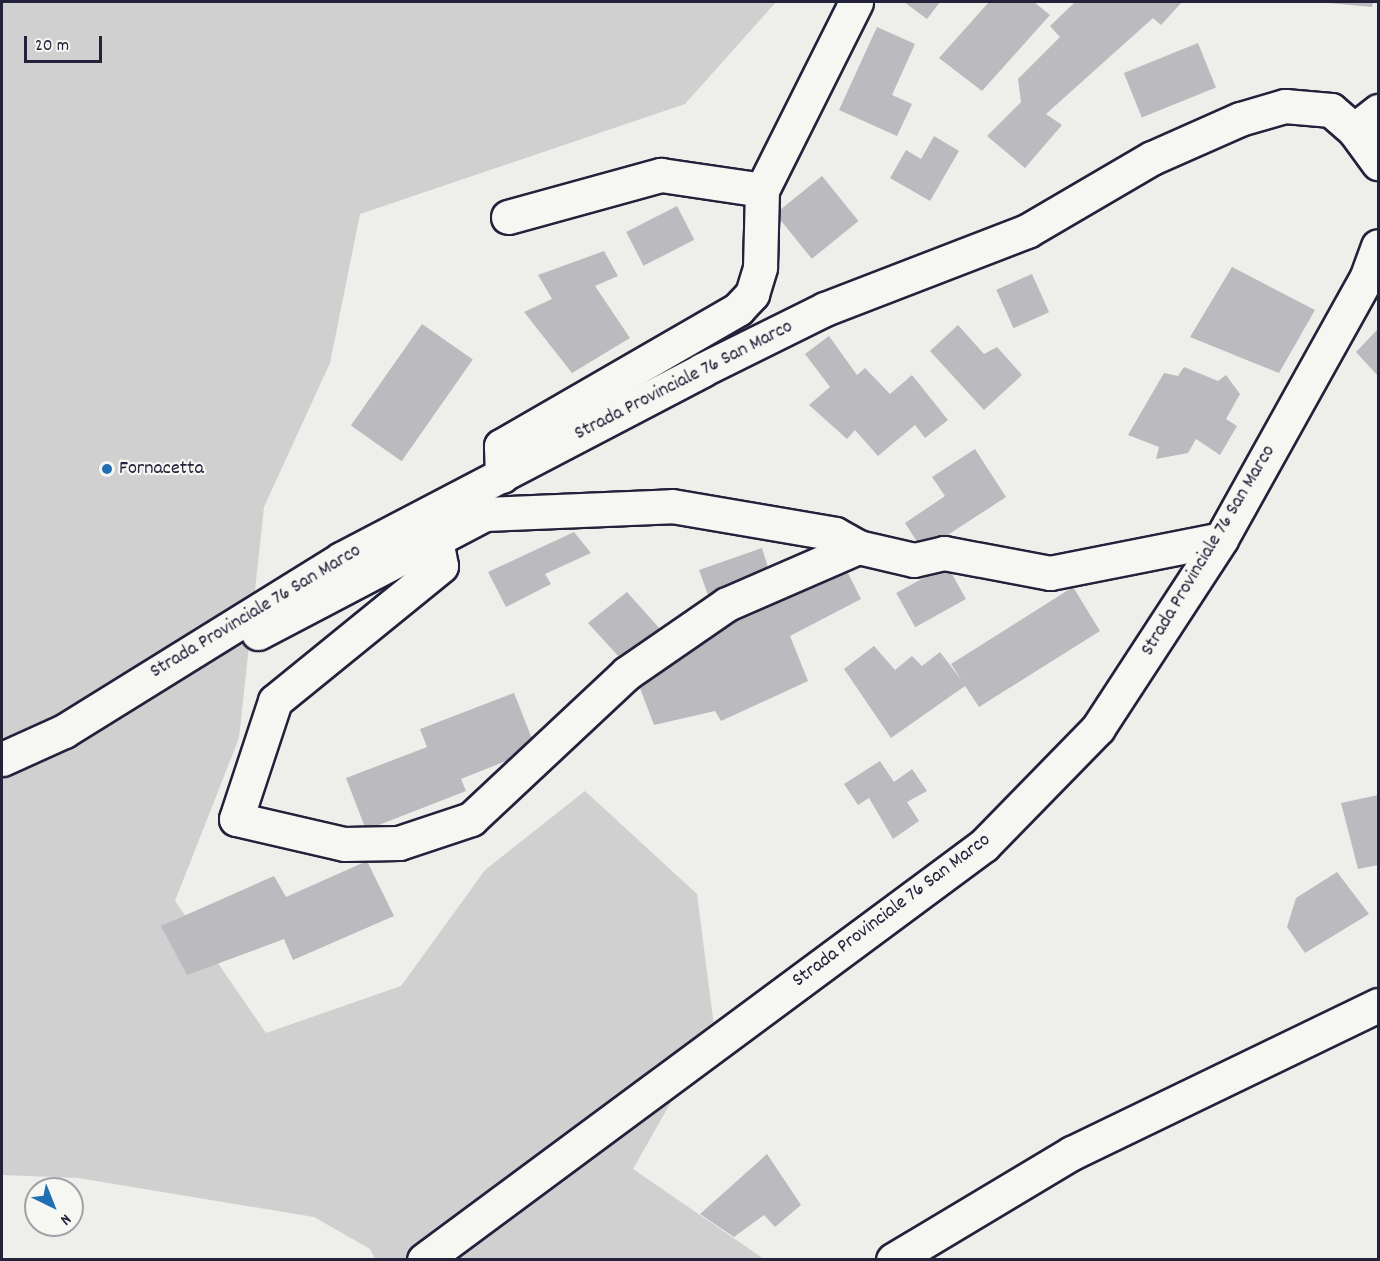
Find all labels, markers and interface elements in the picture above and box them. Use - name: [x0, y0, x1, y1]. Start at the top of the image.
- scale bar: [27, 24, 105, 62]
- text: 20 m: [35, 34, 69, 59]
- street label: Strada Provinciale 76 San Marco: [571, 315, 797, 447]
- street label: Strada Provinciale 76 San Marco: [1136, 441, 1282, 661]
- place label: Fornacetta: [119, 457, 204, 481]
- marker: Fornacetta: [100, 462, 114, 476]
- street label: Strada Provinciale 76 San Marco: [146, 539, 366, 685]
- street label: Strada Provinciale 76 San Marco: [788, 829, 996, 993]
- north arrow: [24, 1177, 84, 1237]
- text: N: [55, 1208, 76, 1230]

